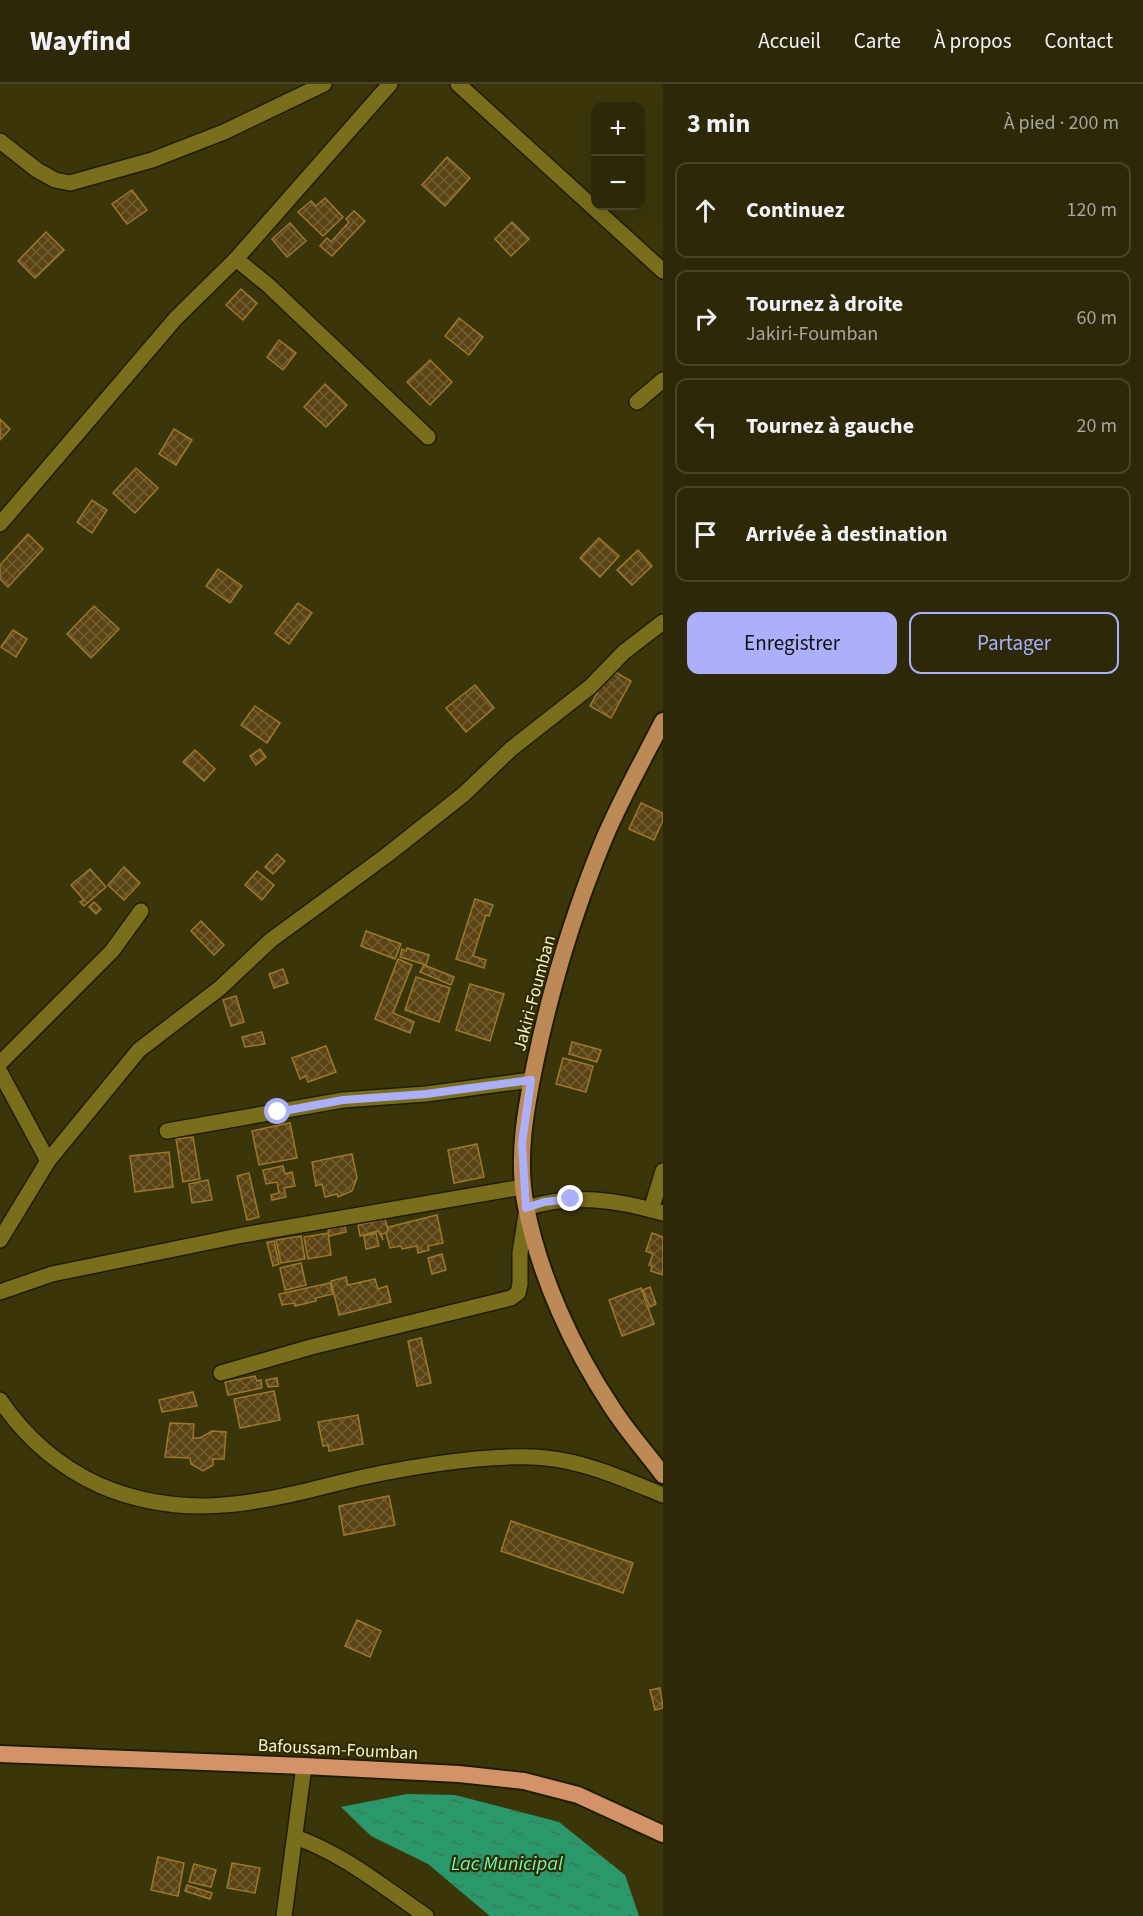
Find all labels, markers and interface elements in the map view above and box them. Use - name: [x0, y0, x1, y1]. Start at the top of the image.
- text: Wayfind: [30, 21, 131, 61]
- text: Accueil: [758, 26, 821, 56]
- text: Carte: [854, 26, 901, 56]
- text: À propos: [934, 26, 1011, 56]
- text: Contact: [1044, 26, 1113, 56]
- map controls: [591, 102, 645, 210]
- button: +: [591, 102, 645, 156]
- text: 3 min: [687, 105, 750, 142]
- text: À pied · 200 m: [1004, 109, 1119, 137]
- button: −: [591, 156, 645, 210]
- icon: ahead: [689, 194, 722, 227]
- text: Continuez: [746, 194, 845, 226]
- text: 120 m: [1067, 196, 1117, 224]
- text: Tournez à droite: [746, 288, 903, 320]
- icon: right: [689, 302, 722, 335]
- text: 60 m: [1077, 304, 1117, 332]
- text: Jakiri-Foumban: [746, 320, 878, 348]
- icon: left: [689, 410, 722, 443]
- text: Tournez à gauche: [746, 410, 914, 442]
- text: 20 m: [1077, 412, 1117, 440]
- icon: arrive: [689, 518, 722, 551]
- text: Arrivée à destination: [746, 518, 948, 550]
- button: Enregistrer: [687, 612, 897, 674]
- button: Partager: [909, 612, 1119, 674]
- street label: Jakiri-Foumban: [507, 932, 562, 1054]
- route start: [264, 1098, 290, 1124]
- route end: [557, 1185, 583, 1211]
- street label: Bafoussam-Foumban: [257, 1733, 419, 1766]
- water label: Lac Municipal: [451, 1850, 563, 1878]

